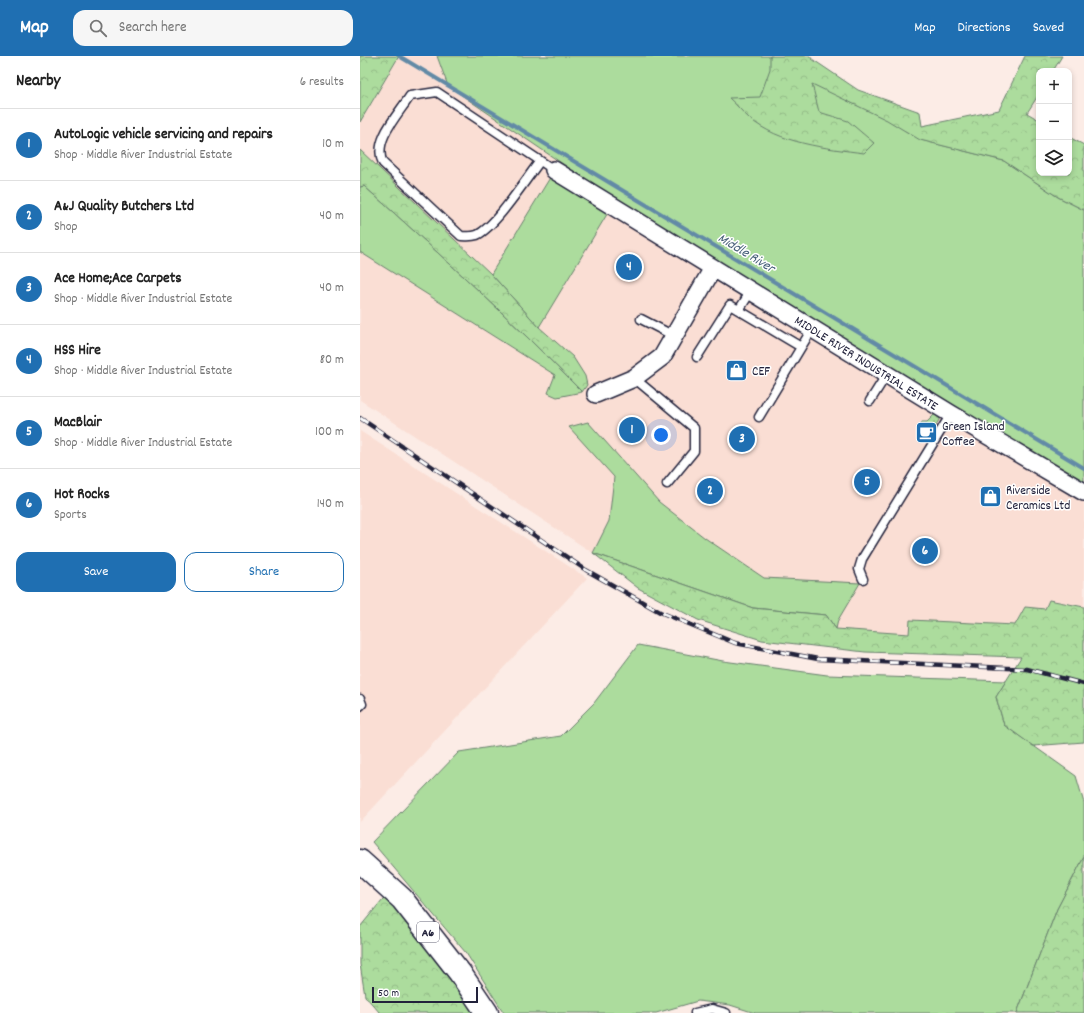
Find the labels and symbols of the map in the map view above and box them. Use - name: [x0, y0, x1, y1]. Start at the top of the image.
- water label: Middle River: [714, 229, 780, 279]
- pin: 4: [616, 252, 642, 282]
- street label: MIDDLE RIVER INDUSTRIAL ESTATE: [790, 312, 941, 416]
- shop icon: CEF: [723, 357, 749, 383]
- place label: CEF: [752, 363, 770, 382]
- pin: 1: [619, 415, 645, 445]
- place label: Green Island Coffee: [942, 418, 1005, 452]
- cafe icon: Green Island Coffee: [914, 419, 940, 445]
- pin: 3: [729, 424, 755, 454]
- your location: [651, 425, 671, 445]
- pin: 5: [854, 467, 880, 497]
- pin: 2: [697, 476, 723, 506]
- place label: Riverside Ceramics Ltd: [1006, 482, 1070, 516]
- shop icon: Riverside Ceramics Ltd: [977, 483, 1003, 509]
- pin: 6: [912, 536, 938, 566]
- road number: A6: [417, 922, 439, 942]
- scale bar: [372, 985, 478, 1004]

